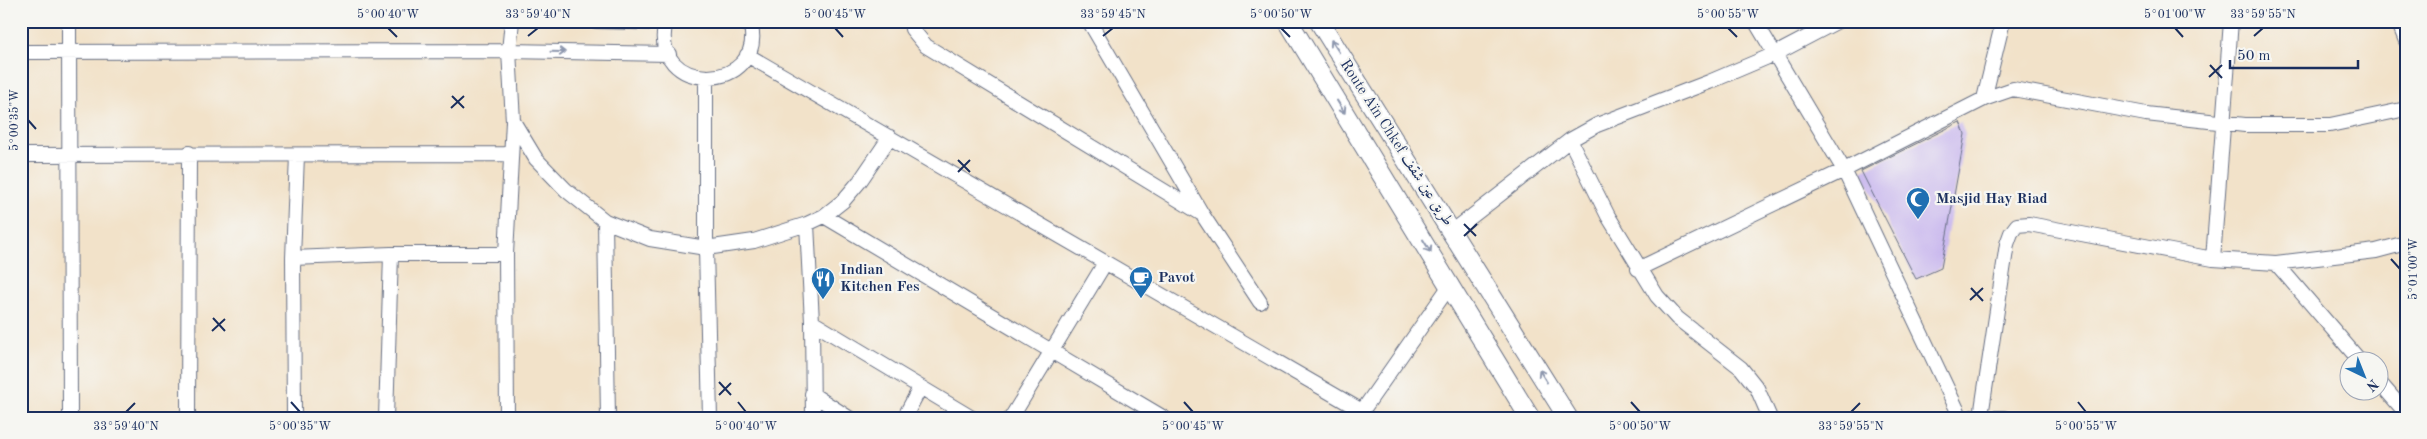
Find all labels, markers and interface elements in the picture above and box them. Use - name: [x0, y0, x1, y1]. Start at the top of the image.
- text: 5°00'40"W: [357, 8, 419, 21]
- text: 33°59'40"N: [505, 8, 571, 21]
- text: 5°00'45"W: [804, 8, 866, 21]
- text: 33°59'45"N: [1080, 8, 1146, 21]
- text: 5°00'50"W: [1250, 8, 1312, 21]
- text: 5°00'55"W: [1697, 8, 1759, 21]
- text: 5°01'00"W: [2144, 8, 2206, 21]
- text: 33°59'55"N: [2230, 8, 2296, 21]
- scale bar: [2230, 38, 2357, 70]
- one-way arrow: [1330, 40, 1340, 54]
- one-way arrow: [550, 47, 566, 56]
- text: 50 m: [2237, 49, 2271, 64]
- street label: Route Aïn Chkef طريق عين شقف: [1336, 57, 1455, 229]
- text: 5°00'35"W: [8, 89, 21, 151]
- one-way arrow: [1337, 100, 1347, 114]
- mosque icon: Masjid Hay Riad: [1905, 186, 1931, 220]
- place label: Masjid Hay Riad: [1936, 192, 2048, 207]
- one-way arrow: [1422, 238, 1432, 252]
- text: 5°01'00"W: [2407, 238, 2420, 300]
- place label: Indian Kitchen Fes: [840, 263, 919, 295]
- cafe icon: Pavot: [1128, 265, 1154, 299]
- restaurant icon: Indian Kitchen Fes: [810, 266, 836, 300]
- place label: Pavot: [1158, 271, 1195, 286]
- north arrow: [2340, 352, 2390, 402]
- one-way arrow: [1537, 370, 1547, 384]
- text: N: [2363, 376, 2381, 394]
- text: 33°59'40"N: [93, 420, 159, 433]
- text: 5°00'35"W: [269, 420, 331, 433]
- text: 5°00'40"W: [715, 420, 777, 433]
- text: 5°00'45"W: [1162, 420, 1224, 433]
- text: 5°00'50"W: [1609, 420, 1671, 433]
- text: 33°59'55"N: [1818, 420, 1884, 433]
- text: 5°00'55"W: [2055, 420, 2117, 433]

